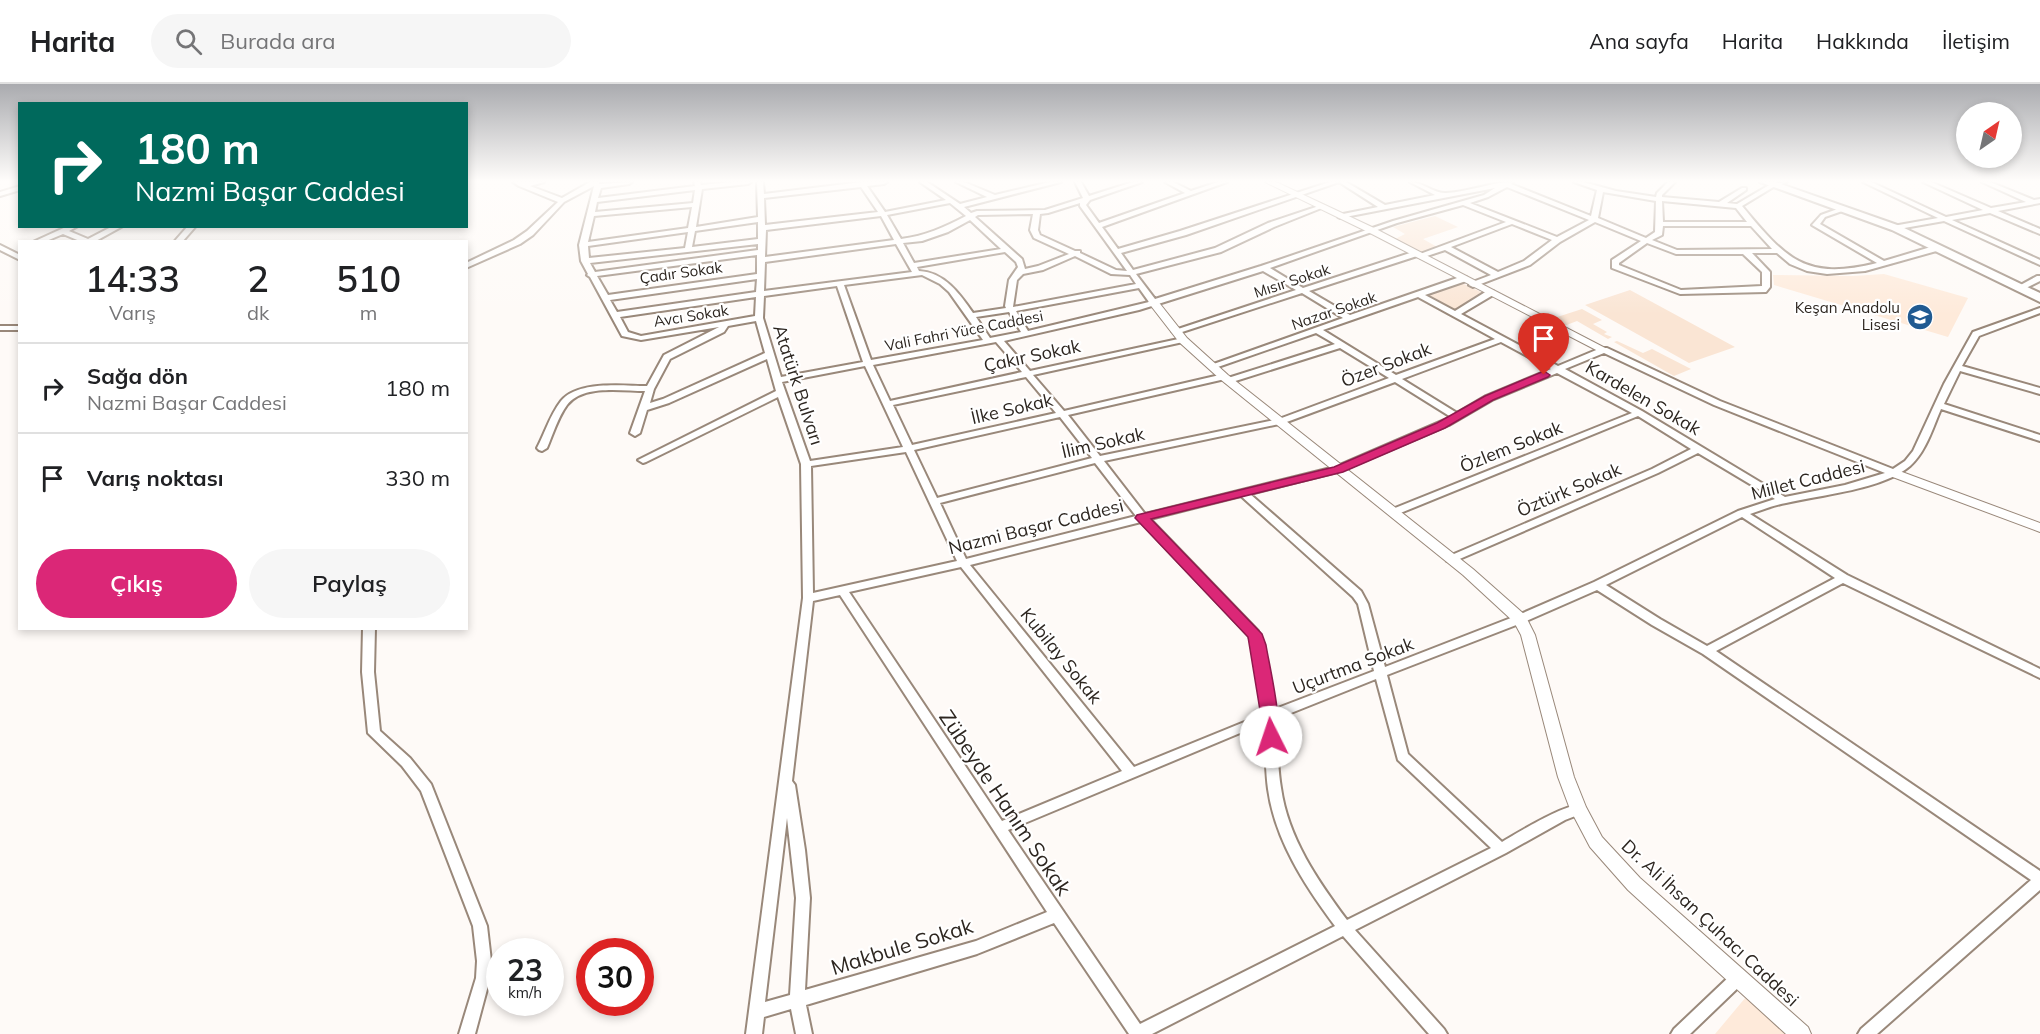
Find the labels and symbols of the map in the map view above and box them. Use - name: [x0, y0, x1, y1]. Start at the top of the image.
- north arrow: [1956, 102, 2022, 168]
- street label: Çadır Sokak: [638, 257, 724, 288]
- street label: Mısır Sokak: [1251, 259, 1333, 302]
- street label: Nazar Sokak: [1289, 287, 1379, 334]
- place label: Keşan Anadolu Lisesi: [1795, 298, 1900, 334]
- street label: Avcı Sokak: [652, 300, 730, 331]
- school or university icon: Keşan Anadolu Lisesi: [1905, 302, 1935, 332]
- street label: Vali Fahri Yüce Caddesi: [883, 306, 1045, 355]
- pin: [1518, 313, 1569, 375]
- street label: Atatürk Bulvarı: [768, 322, 829, 448]
- street label: Çakır Sokak: [981, 334, 1083, 377]
- street label: Özer Sokak: [1337, 337, 1435, 392]
- street label: Kardelen Sokak: [1582, 355, 1706, 440]
- street label: İlke Sokak: [969, 388, 1056, 429]
- street label: Özlem Sokak: [1456, 415, 1566, 478]
- street label: İlim Sokak: [1059, 422, 1147, 463]
- street label: Millet Caddesi: [1749, 454, 1867, 505]
- street label: Öztürk Sokak: [1513, 457, 1625, 522]
- street label: Nazmi Başar Caddesi: [946, 494, 1126, 559]
- street label: Kubilay Sokak: [1016, 603, 1108, 709]
- street label: Uçurtma Sokak: [1289, 632, 1417, 699]
- street label: Zübeyde Hanım Sokak: [934, 705, 1078, 900]
- position arrow: [1239, 705, 1303, 769]
- street label: Dr. Ali İhsan Çuhacı Caddesi: [1617, 834, 1804, 1011]
- street label: Makbule Sokak: [827, 912, 976, 980]
- speed limit sign: 30: [576, 938, 654, 1016]

